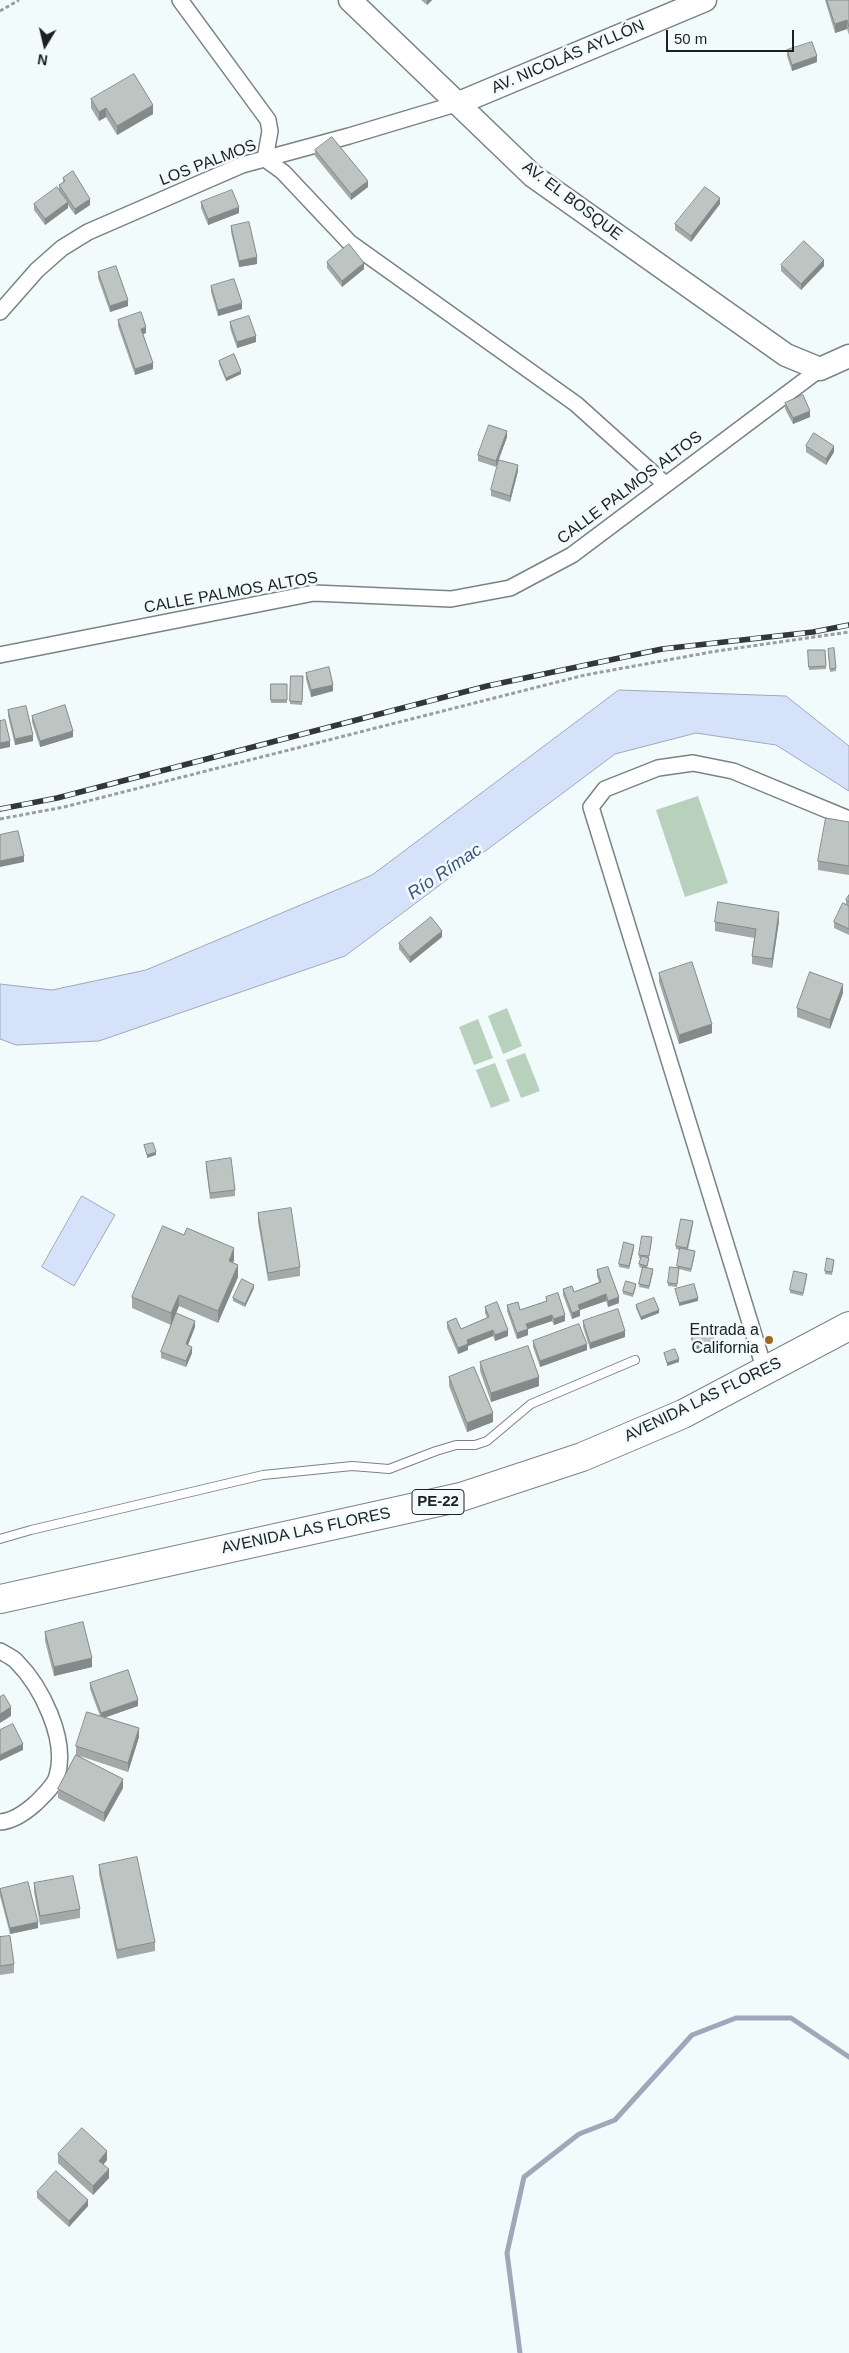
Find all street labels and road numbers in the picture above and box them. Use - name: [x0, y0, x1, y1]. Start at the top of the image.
- street label: AV. NICOLÁS AYLLÓN: [489, 16, 647, 98]
- street label: LOS PALMOS: [157, 136, 259, 190]
- street label: AV. EL BOSQUE: [518, 157, 626, 245]
- street label: CALLE PALMOS ALTOS: [554, 427, 706, 549]
- street label: CALLE PALMOS ALTOS: [143, 568, 319, 618]
- street label: AVENIDA LAS FLORES: [621, 1354, 785, 1446]
- road number: PE-22: [412, 1490, 464, 1514]
- street label: AVENIDA LAS FLORES: [220, 1504, 392, 1558]

